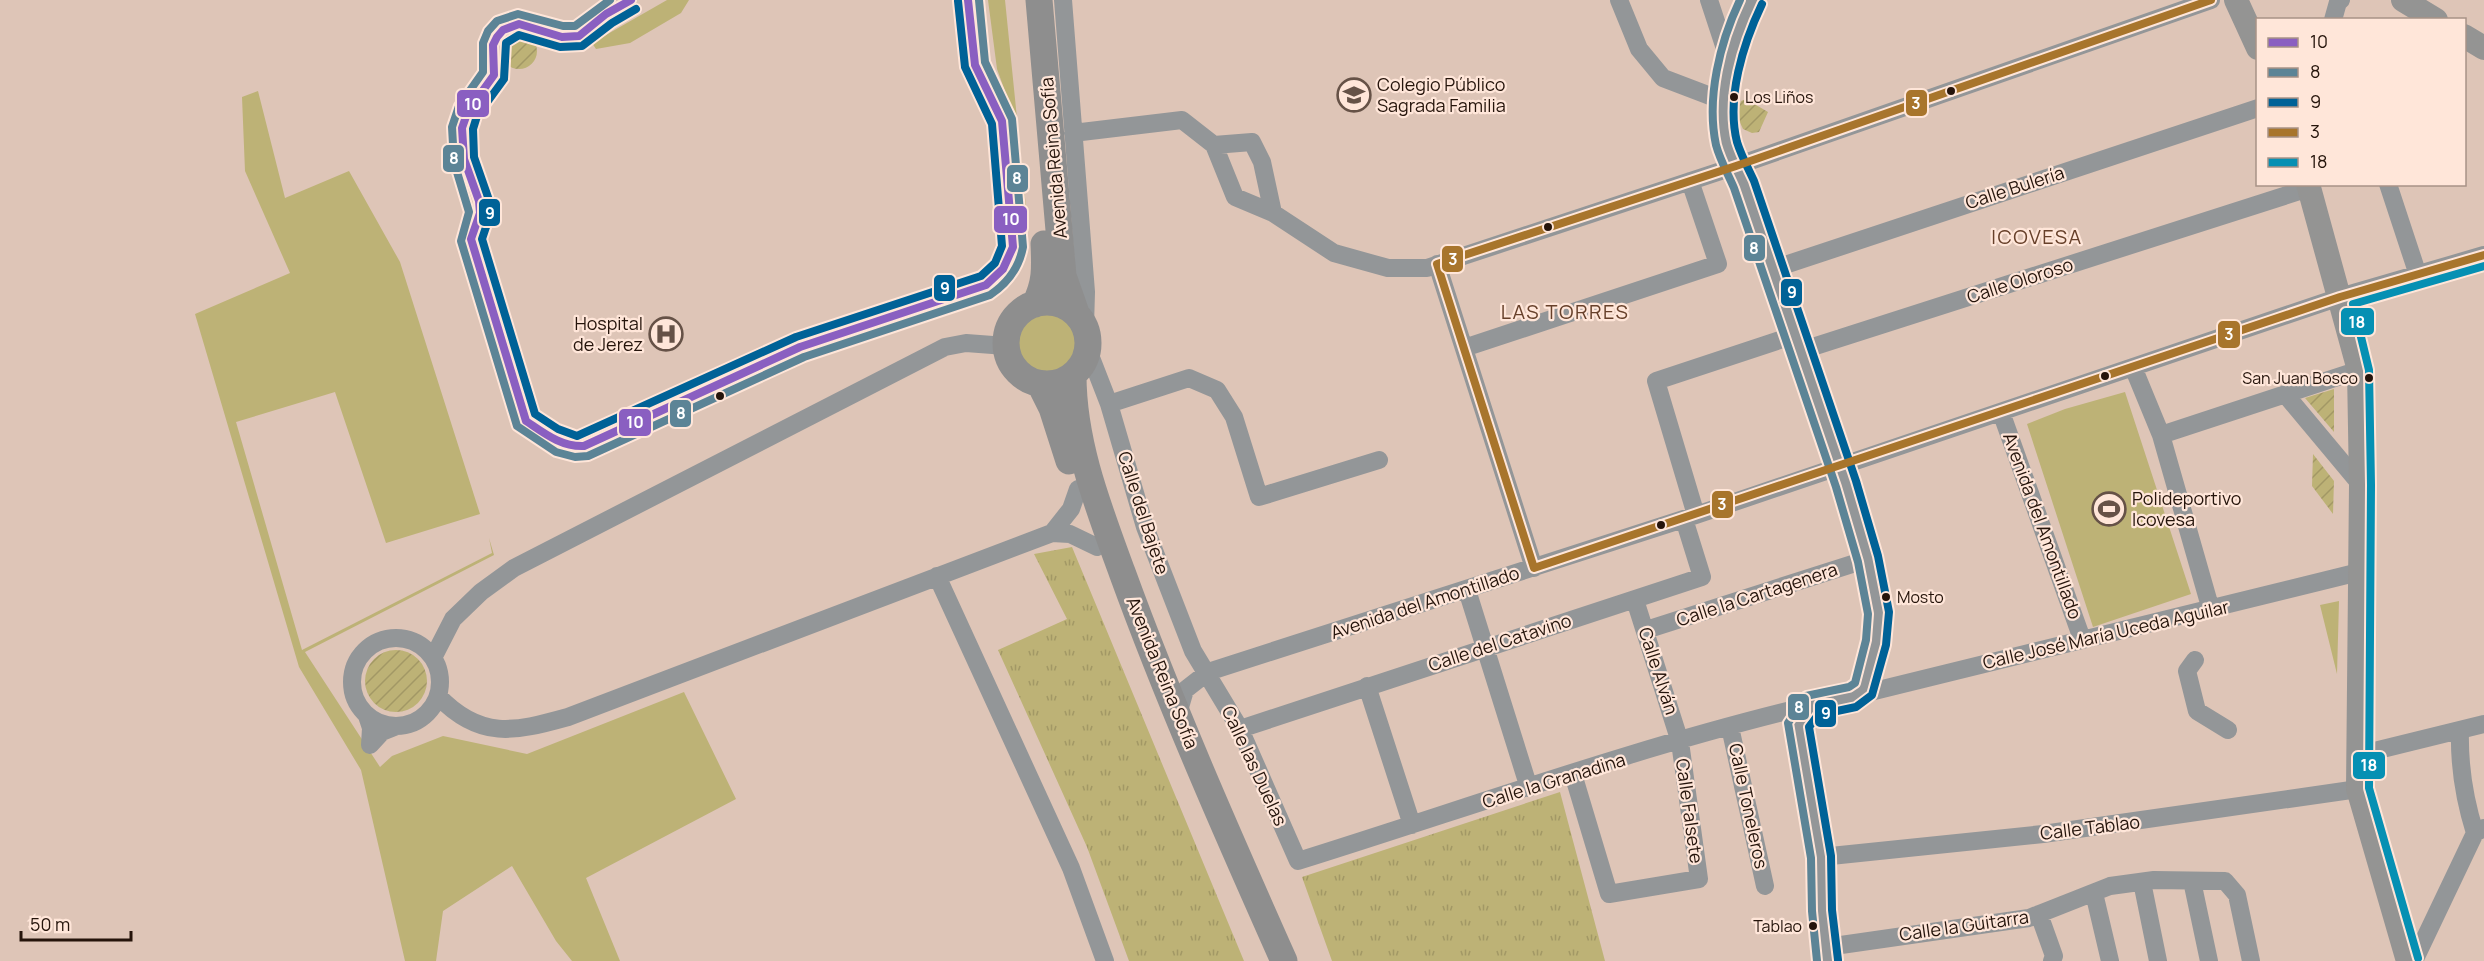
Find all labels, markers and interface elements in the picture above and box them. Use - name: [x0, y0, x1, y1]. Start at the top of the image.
- legend: [2256, 18, 2466, 186]
- text: 10: [2310, 29, 2328, 53]
- text: 8: [2310, 59, 2320, 83]
- place label: Colegio Público Sagrada Familia: [1377, 72, 1506, 117]
- street label: Avenida Reina Sofía: [1034, 76, 1072, 240]
- school or university icon: Colegio Público Sagrada Familia: [1336, 77, 1372, 113]
- unlabelled marker: [1945, 85, 1957, 97]
- place label: Los Liños: [1745, 86, 1813, 108]
- line badge: 10: [456, 89, 490, 118]
- line badge: 3: [1905, 89, 1928, 117]
- text: 9: [2310, 89, 2321, 113]
- marker: Los Liños: [1728, 91, 1740, 103]
- text: 3: [1911, 92, 1921, 114]
- text: 10: [464, 93, 482, 115]
- text: 3: [2310, 119, 2320, 143]
- line badge: 8: [442, 144, 465, 173]
- text: 8: [449, 147, 459, 169]
- text: 18: [2310, 149, 2327, 173]
- street label: Calle Bulería: [1962, 160, 2067, 214]
- line badge: 8: [1006, 164, 1029, 193]
- text: 8: [1012, 167, 1022, 189]
- line badge: 9: [478, 198, 501, 227]
- text: 9: [485, 202, 495, 224]
- line badge: 10: [993, 205, 1028, 234]
- text: 10: [1002, 208, 1020, 230]
- unlabelled marker: [1542, 221, 1554, 233]
- district label: ICOVESA: [1991, 223, 2083, 250]
- line badge: 8: [1743, 234, 1766, 262]
- text: 8: [1749, 237, 1759, 259]
- line badge: 3: [1441, 245, 1464, 273]
- text: 3: [1448, 248, 1458, 270]
- street label: Calle Oloroso: [1964, 252, 2076, 308]
- line badge: 9: [933, 274, 956, 302]
- text: 9: [940, 277, 950, 299]
- line badge: 9: [1780, 278, 1803, 307]
- text: 9: [1787, 281, 1797, 303]
- district label: LAS TORRES: [1501, 298, 1629, 325]
- line badge: 18: [2340, 307, 2375, 336]
- place label: Hospital de Jerez: [573, 311, 643, 356]
- text: 18: [2349, 311, 2365, 333]
- hospital icon: Hospital de Jerez: [648, 316, 684, 352]
- line badge: 3: [2217, 320, 2241, 349]
- text: 3: [2224, 323, 2234, 345]
- place label: San Juan Bosco: [2242, 367, 2358, 389]
- unlabelled marker: [2099, 370, 2111, 382]
- marker: San Juan Bosco: [2363, 372, 2375, 384]
- unlabelled marker: [714, 390, 726, 402]
- line badge: 8: [669, 399, 692, 428]
- text: 8: [676, 402, 686, 424]
- line badge: 10: [618, 408, 652, 437]
- text: 10: [626, 411, 644, 433]
- street label: Avenida del Amontillado: [1998, 429, 2088, 622]
- street label: Calle del Bajete: [1113, 448, 1175, 577]
- place label: Polideportivo Icovesa: [2132, 486, 2241, 531]
- line badge: 3: [1711, 490, 1734, 519]
- sports icon: Polideportivo Icovesa: [2091, 491, 2127, 527]
- text: 3: [1717, 493, 1727, 515]
- unlabelled marker: [1655, 519, 1667, 531]
- street label: Calle la Cartagenera: [1673, 557, 1840, 631]
- street label: Avenida del Amontillado: [1327, 560, 1522, 644]
- place label: Mosto: [1897, 586, 1944, 608]
- marker: Mosto: [1880, 591, 1892, 603]
- street label: Avenida Reina Sofía: [1121, 593, 1204, 752]
- street label: Calle José María Uceda Aguilar: [1980, 594, 2232, 674]
- street label: Calle del Catavino: [1425, 608, 1574, 676]
- street label: Calle Alván: [1634, 624, 1684, 717]
- line badge: 8: [1787, 693, 1810, 721]
- text: 8: [1794, 696, 1804, 718]
- line badge: 9: [1814, 699, 1837, 728]
- street label: Calle las Duelas: [1217, 702, 1293, 829]
- text: 9: [1821, 702, 1831, 724]
- street label: Calle Toneleros: [1724, 741, 1774, 871]
- street label: Calle la Granadina: [1479, 747, 1628, 813]
- line badge: 18: [2352, 751, 2386, 780]
- text: 18: [2361, 754, 2377, 776]
- street label: Calle Falsete: [1671, 757, 1709, 865]
- street label: Calle Tablao: [2039, 809, 2141, 845]
- scale bar: [21, 904, 130, 942]
- street label: Calle la Guitarra: [1898, 904, 2030, 946]
- text: 50 m: [30, 912, 70, 936]
- place label: Tablao: [1753, 915, 1802, 937]
- marker: Tablao: [1807, 920, 1819, 932]

